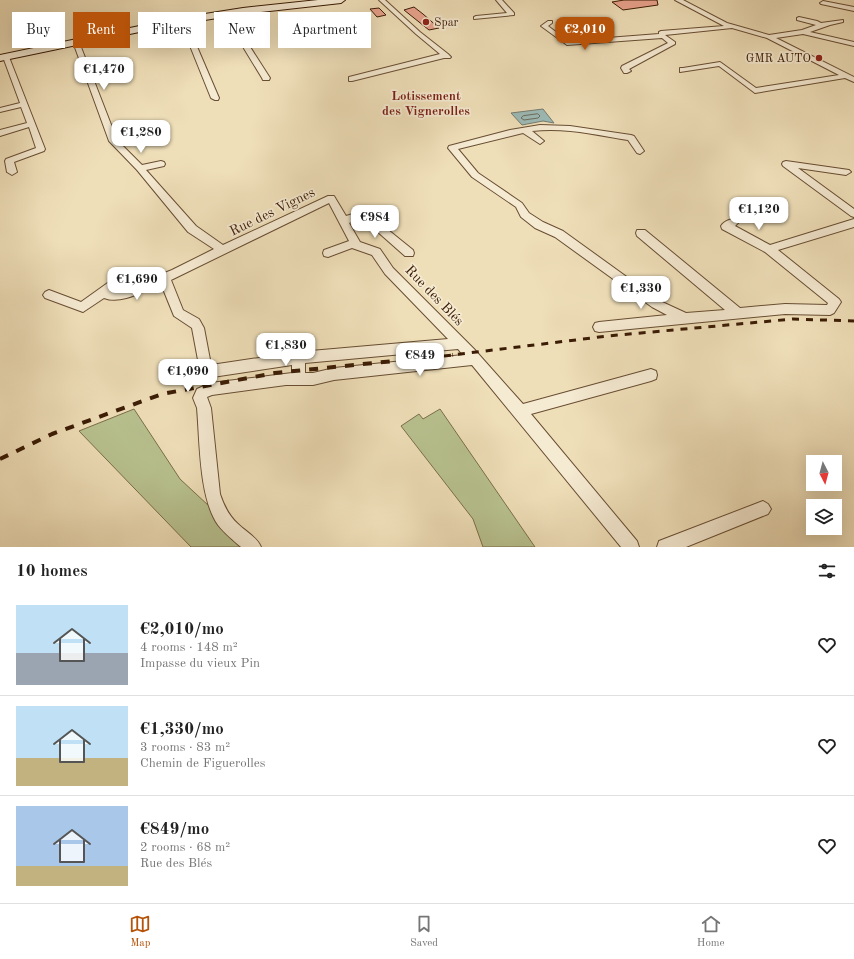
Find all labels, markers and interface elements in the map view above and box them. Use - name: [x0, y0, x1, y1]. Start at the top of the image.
- chip: Buy: [12, 12, 65, 48]
- chip: Rent: [73, 12, 130, 48]
- chip: Filters: [138, 12, 206, 48]
- chip: New: [214, 12, 270, 48]
- chip: Apartment: [278, 12, 371, 48]
- marker: Spar: [421, 17, 431, 27]
- place label: Spar: [434, 17, 459, 29]
- pin: €2,010: [552, 17, 618, 51]
- text: €2,010: [564, 23, 606, 36]
- place label: GMR AUTO: [746, 53, 811, 65]
- marker: GMR AUTO: [814, 53, 824, 63]
- pin: €1,470: [71, 57, 137, 91]
- text: €1,470: [83, 63, 125, 76]
- district label: Lotissement des Vignerolles: [382, 90, 470, 118]
- pin: €1,280: [108, 120, 174, 154]
- text: €1,280: [120, 126, 162, 139]
- street label: Rue des Vignes: [227, 185, 317, 239]
- pin: €1,120: [726, 197, 792, 231]
- text: €1,120: [738, 203, 780, 216]
- pin: €984: [351, 205, 399, 239]
- text: €984: [360, 211, 390, 224]
- street label: Rue des Blés: [402, 263, 466, 328]
- pin: €1,690: [104, 267, 170, 301]
- text: €1,690: [116, 273, 158, 286]
- pin: €1,330: [608, 276, 674, 310]
- text: €1,330: [620, 282, 662, 295]
- pin: €1,830: [253, 333, 319, 367]
- text: €1,830: [265, 339, 307, 352]
- pin: €849: [396, 343, 444, 377]
- text: €849: [405, 349, 435, 362]
- pin: €1,090: [155, 359, 221, 393]
- text: €1,090: [167, 365, 209, 378]
- north arrow: [806, 455, 842, 491]
- map controls: [806, 455, 842, 535]
- button: layers: [806, 499, 842, 535]
- icon: filters: [816, 560, 838, 582]
- text: 10 homes: [16, 563, 88, 580]
- icon: home: [48, 621, 96, 669]
- text: €2,010/mo: [140, 621, 224, 638]
- icon: heart: [816, 634, 838, 656]
- text: 4 rooms · 148 m²: [140, 641, 238, 654]
- text: Impasse du vieux Pin: [140, 657, 260, 670]
- text: €1,330/mo: [140, 721, 224, 738]
- icon: home: [48, 722, 96, 770]
- icon: heart: [816, 735, 838, 757]
- text: 3 rooms · 83 m²: [140, 741, 230, 754]
- text: Chemin de Figuerolles: [140, 757, 265, 770]
- text: €849/mo: [140, 821, 209, 838]
- icon: home: [48, 822, 96, 870]
- icon: heart: [816, 835, 838, 857]
- text: 2 rooms · 68 m²: [140, 841, 230, 854]
- text: Rue des Blés: [140, 857, 212, 870]
- tab: Map: [129, 913, 151, 951]
- tab: Saved: [410, 913, 438, 951]
- tab: Home: [697, 913, 725, 951]

